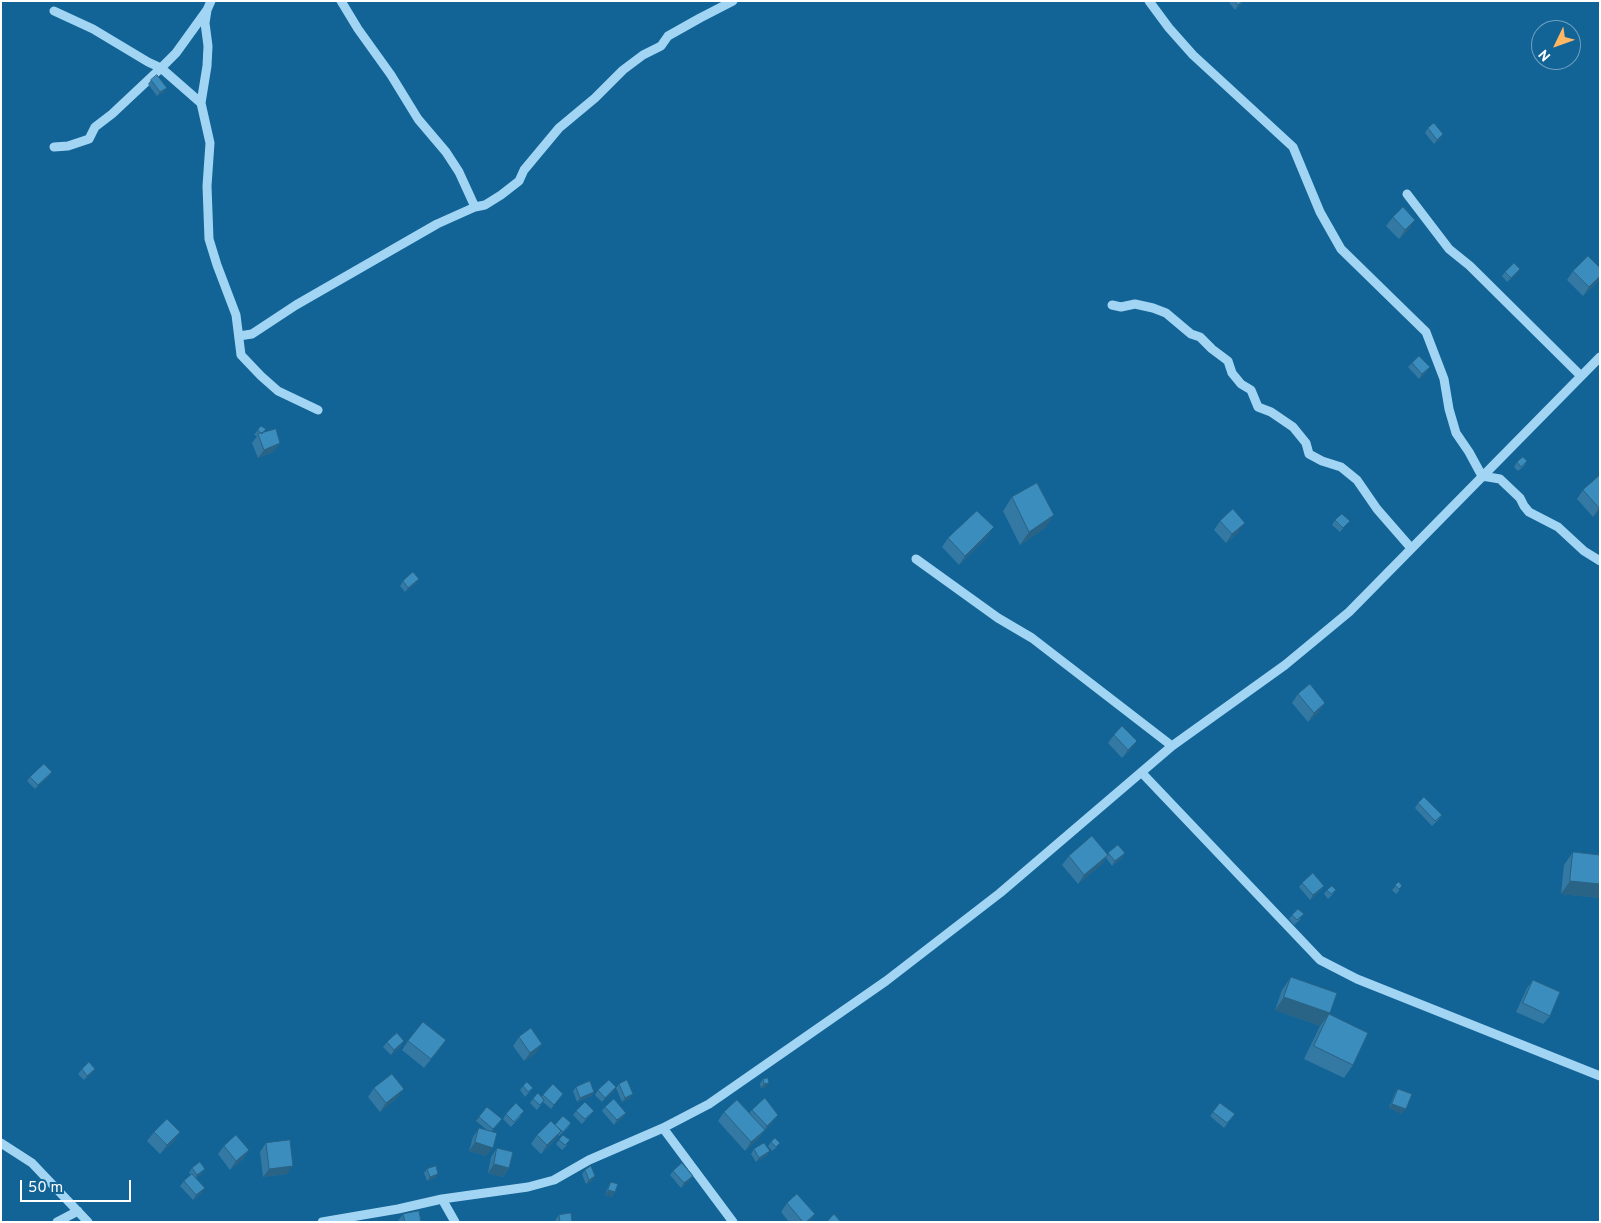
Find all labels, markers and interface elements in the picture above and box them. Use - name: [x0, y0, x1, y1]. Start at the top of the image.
- north arrow: [1531, 20, 1581, 70]
- text: N: [1536, 45, 1555, 64]
- scale bar: [22, 1170, 134, 1202]
- text: 50 m: [28, 1179, 63, 1198]

